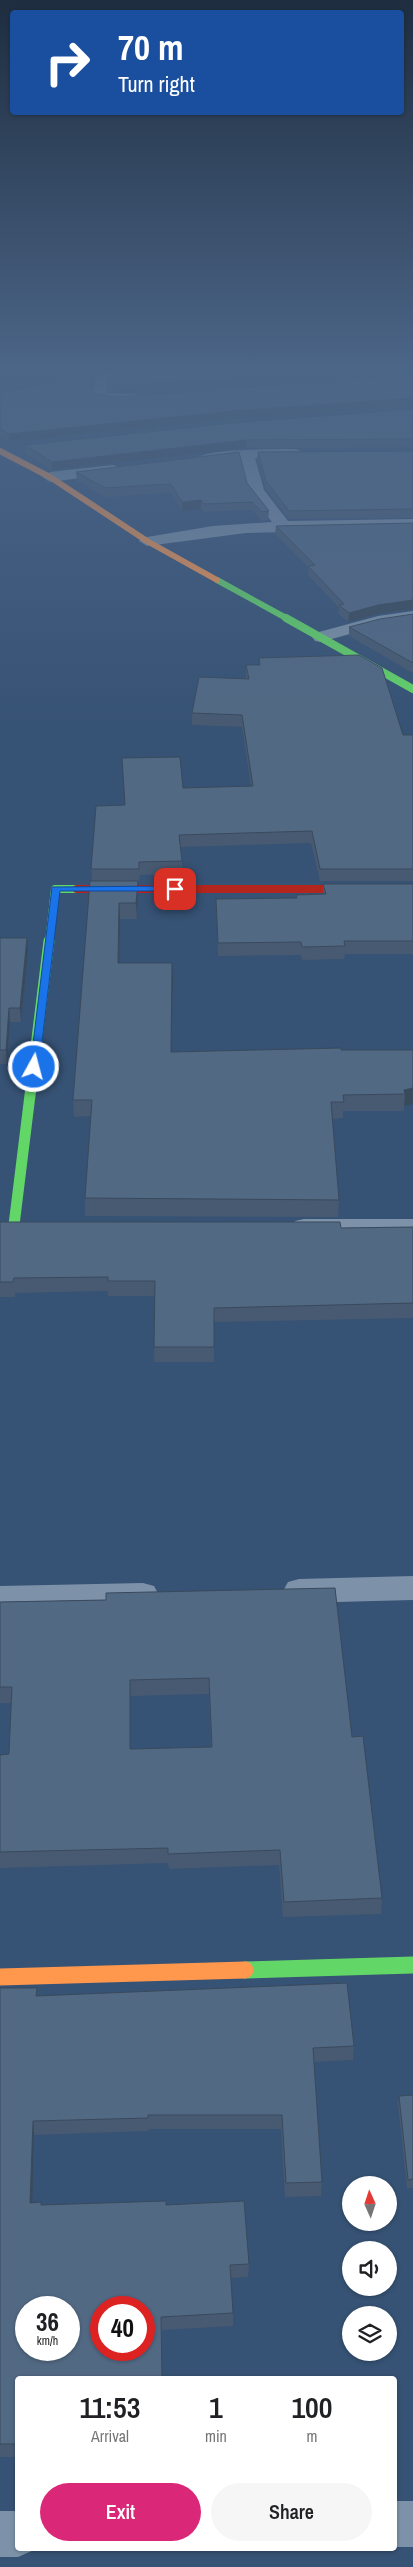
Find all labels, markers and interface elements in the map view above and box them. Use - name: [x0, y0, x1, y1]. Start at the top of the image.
- text: 70 m: [118, 24, 183, 71]
- icon: right: [35, 30, 100, 95]
- text: Turn right: [118, 69, 195, 99]
- pin: [154, 868, 196, 910]
- icon: arrive: [161, 875, 189, 903]
- position arrow: [7, 1040, 59, 1092]
- north arrow: [342, 2176, 398, 2231]
- map controls: [342, 2176, 397, 2361]
- button: sound: [342, 2241, 397, 2296]
- speed limit sign: 40: [90, 2296, 155, 2361]
- text: 36: [36, 2305, 59, 2339]
- button: layers: [342, 2306, 397, 2361]
- text: km/h: [37, 2333, 58, 2349]
- text: 11:53: [80, 2387, 140, 2427]
- text: 1: [209, 2387, 223, 2427]
- text: 100: [291, 2387, 332, 2427]
- text: Arrival: [91, 2425, 129, 2447]
- text: min: [205, 2425, 227, 2447]
- text: m: [306, 2425, 317, 2447]
- button: Exit: [40, 2483, 201, 2541]
- button: Share: [211, 2483, 372, 2541]

